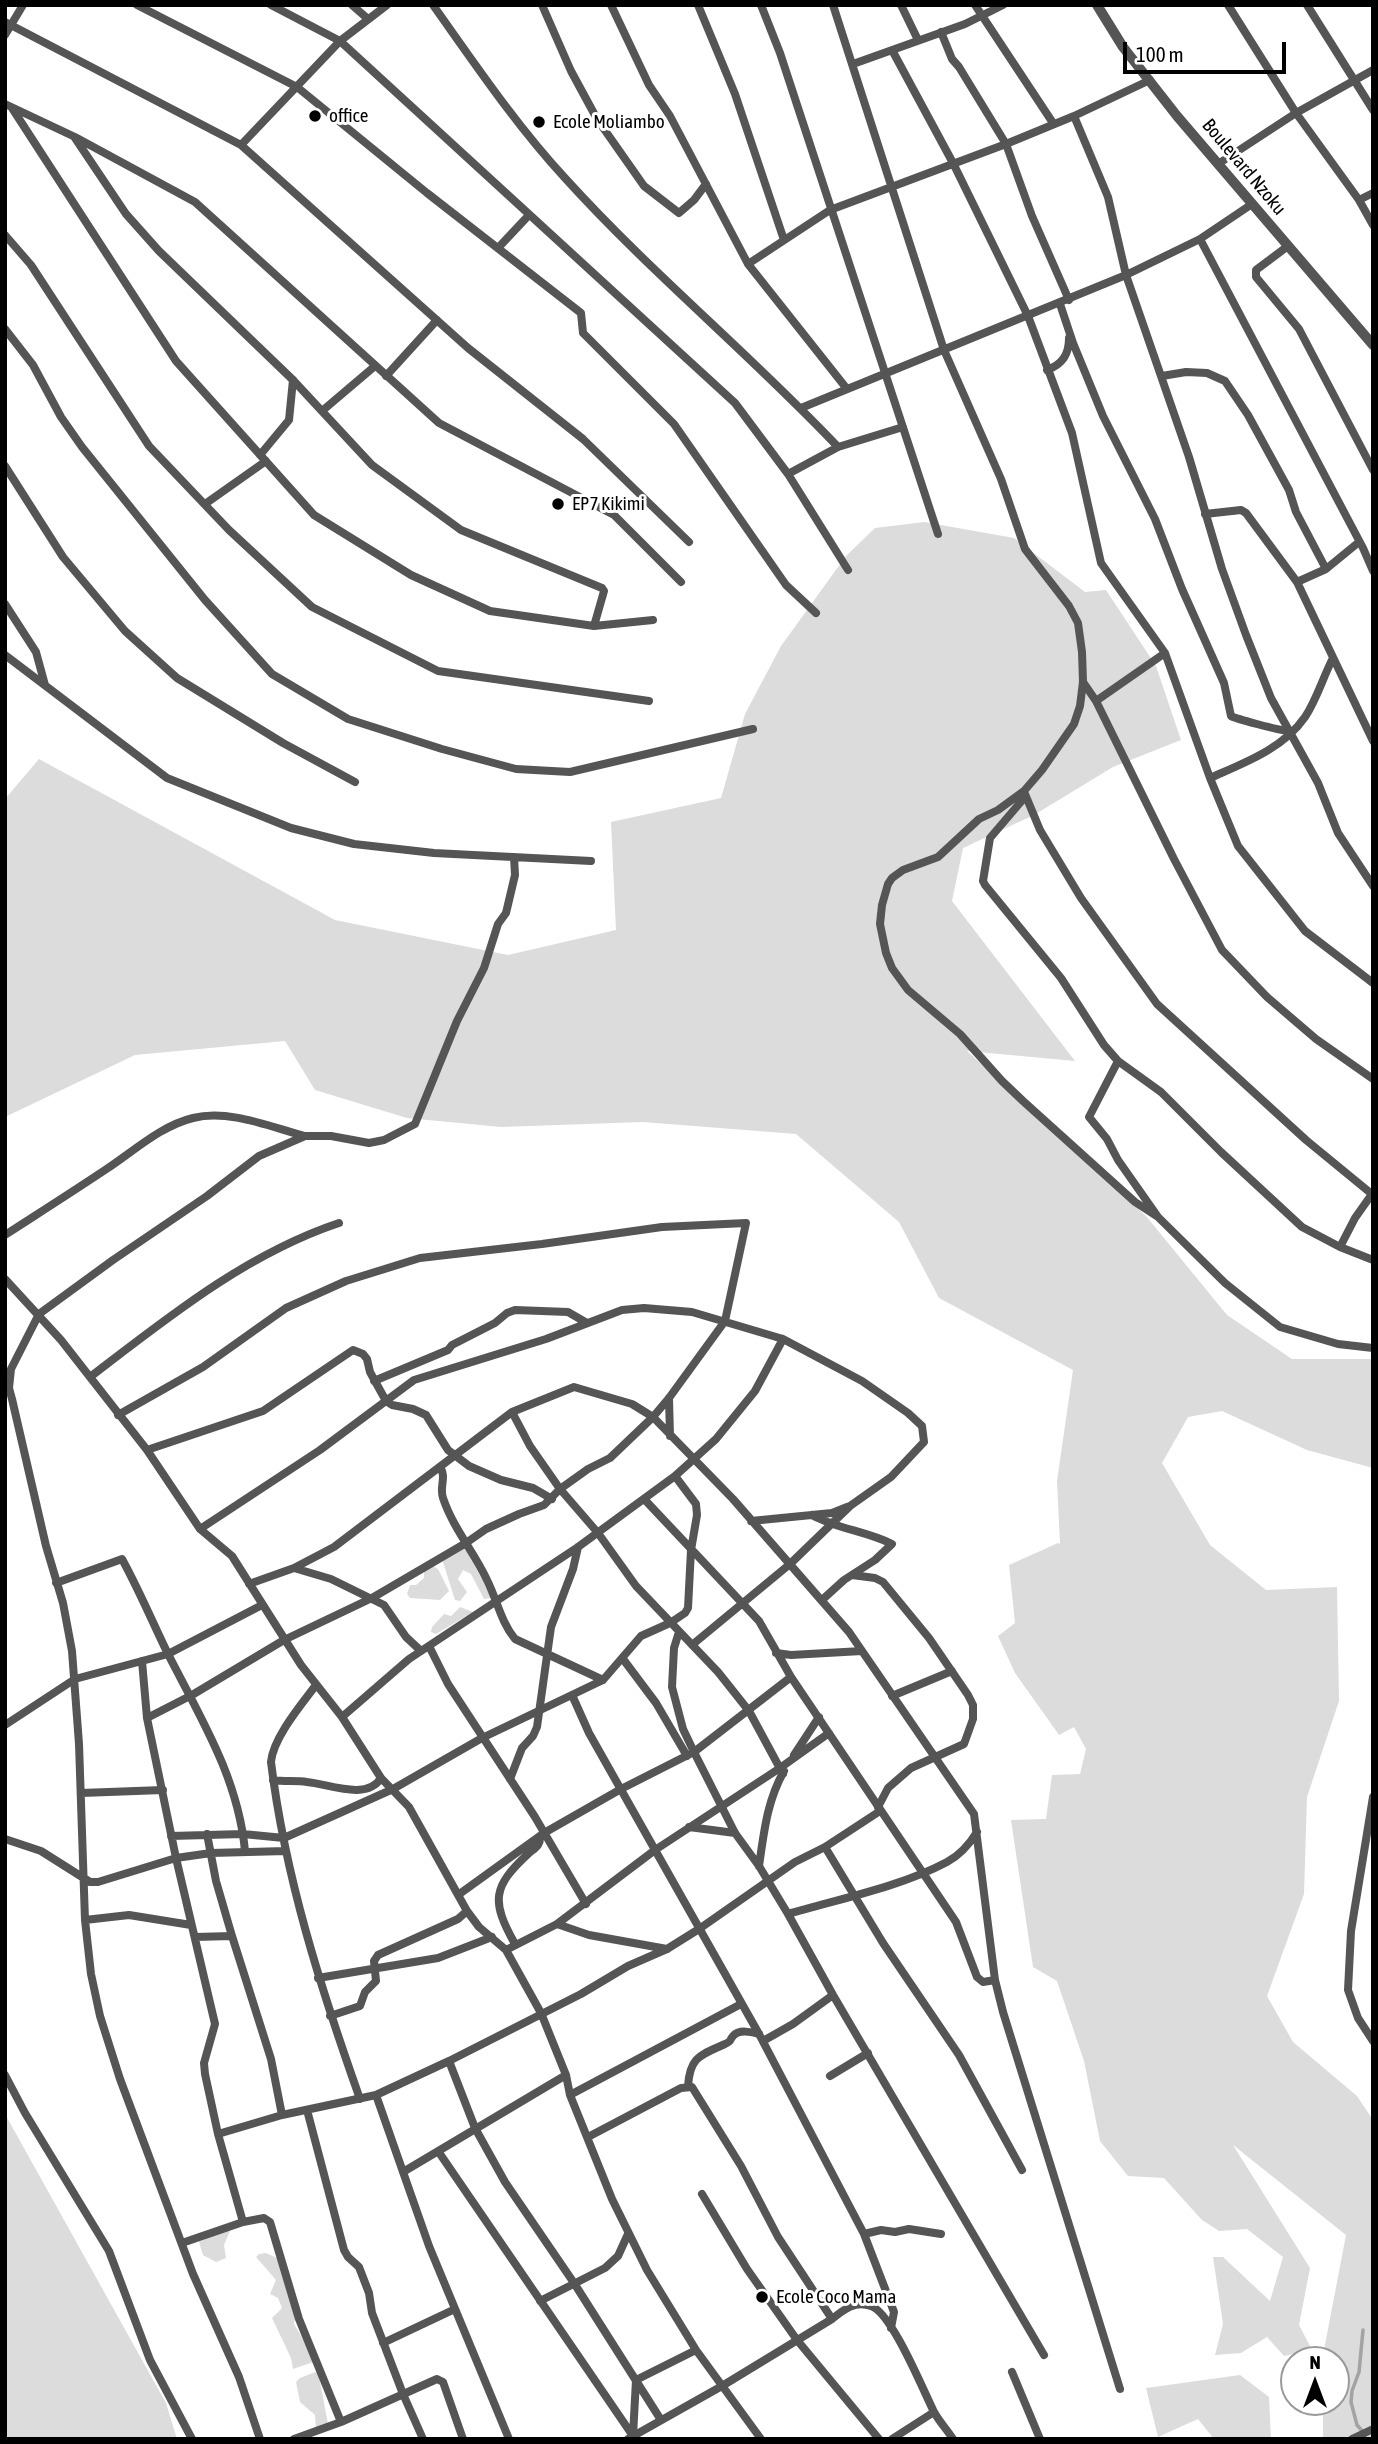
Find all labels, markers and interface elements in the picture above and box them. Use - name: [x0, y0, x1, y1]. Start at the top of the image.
- scale bar: [1126, 28, 1289, 72]
- text: 100 m: [1136, 42, 1184, 66]
- place label: office: [329, 105, 368, 127]
- marker: office: [307, 108, 323, 124]
- place label: Ecole Moliambo: [553, 111, 665, 133]
- marker: Ecole Moliambo: [531, 114, 547, 130]
- street label: Boulevard Nzoku: [1197, 114, 1291, 220]
- place label: EP7 Kikimi: [572, 493, 645, 515]
- marker: EP7 Kikimi: [550, 496, 566, 512]
- place label: Ecole Coco Mama: [776, 2286, 896, 2308]
- marker: Ecole Coco Mama: [754, 2289, 770, 2305]
- north arrow: [1280, 2346, 1350, 2416]
- text: N: [1309, 2351, 1321, 2373]

